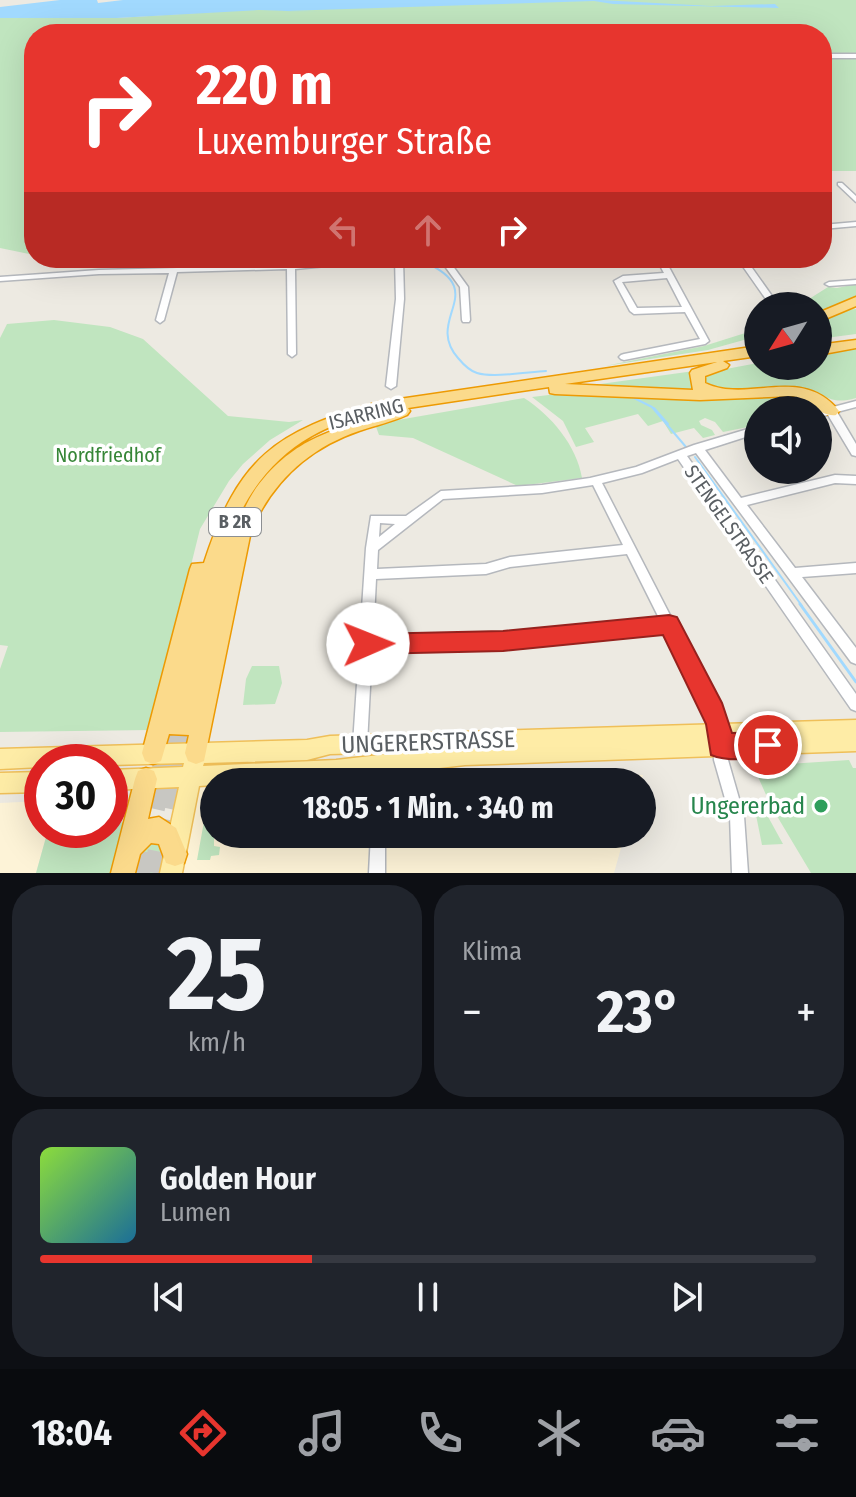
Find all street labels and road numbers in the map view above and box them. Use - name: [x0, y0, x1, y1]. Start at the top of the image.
- street label: ISARRING: [326, 393, 406, 435]
- street label: STENGELSTRASSE: [679, 460, 779, 588]
- road number: B 2R: [209, 508, 261, 536]
- street label: UNGERERSTRASSE: [341, 725, 515, 759]

